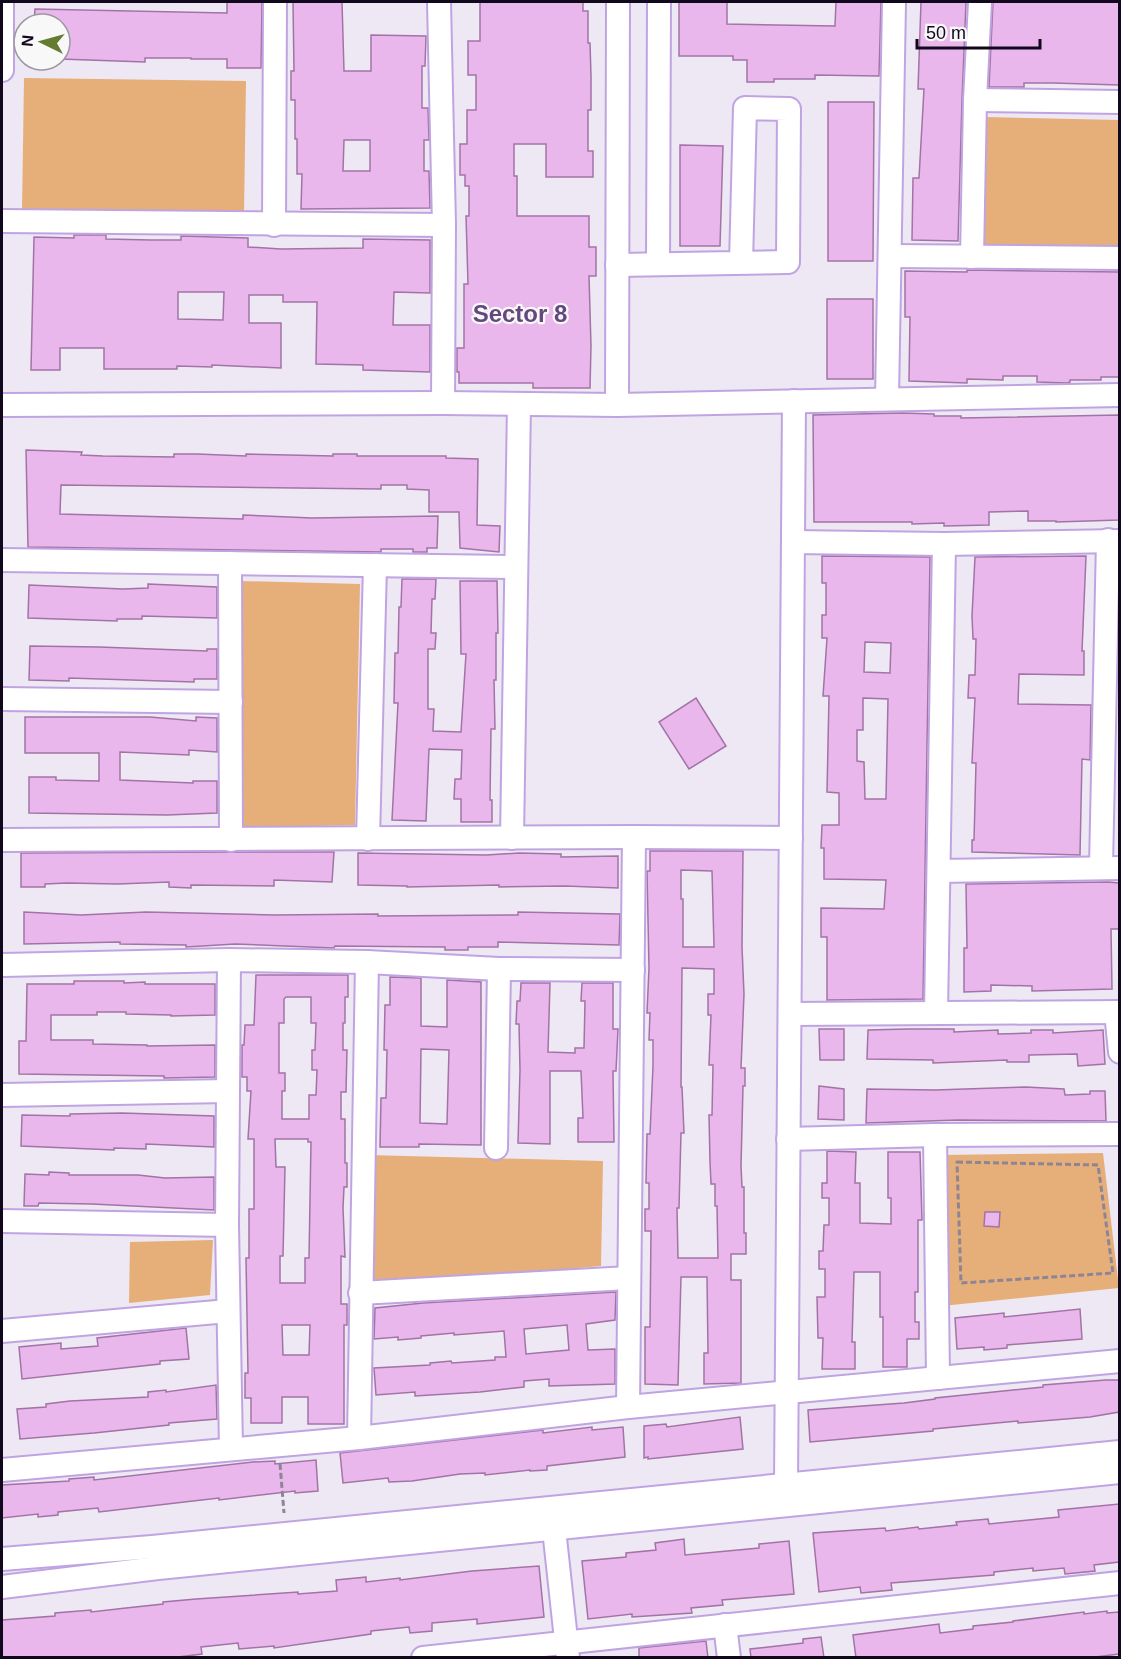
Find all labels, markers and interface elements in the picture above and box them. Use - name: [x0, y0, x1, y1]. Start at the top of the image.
- north arrow: [12, 12, 72, 72]
- scale bar: [917, 12, 1040, 50]
- text: 50 m: [926, 23, 966, 43]
- text: N: [19, 34, 37, 47]
- district label: Sector 8: [473, 300, 567, 327]

